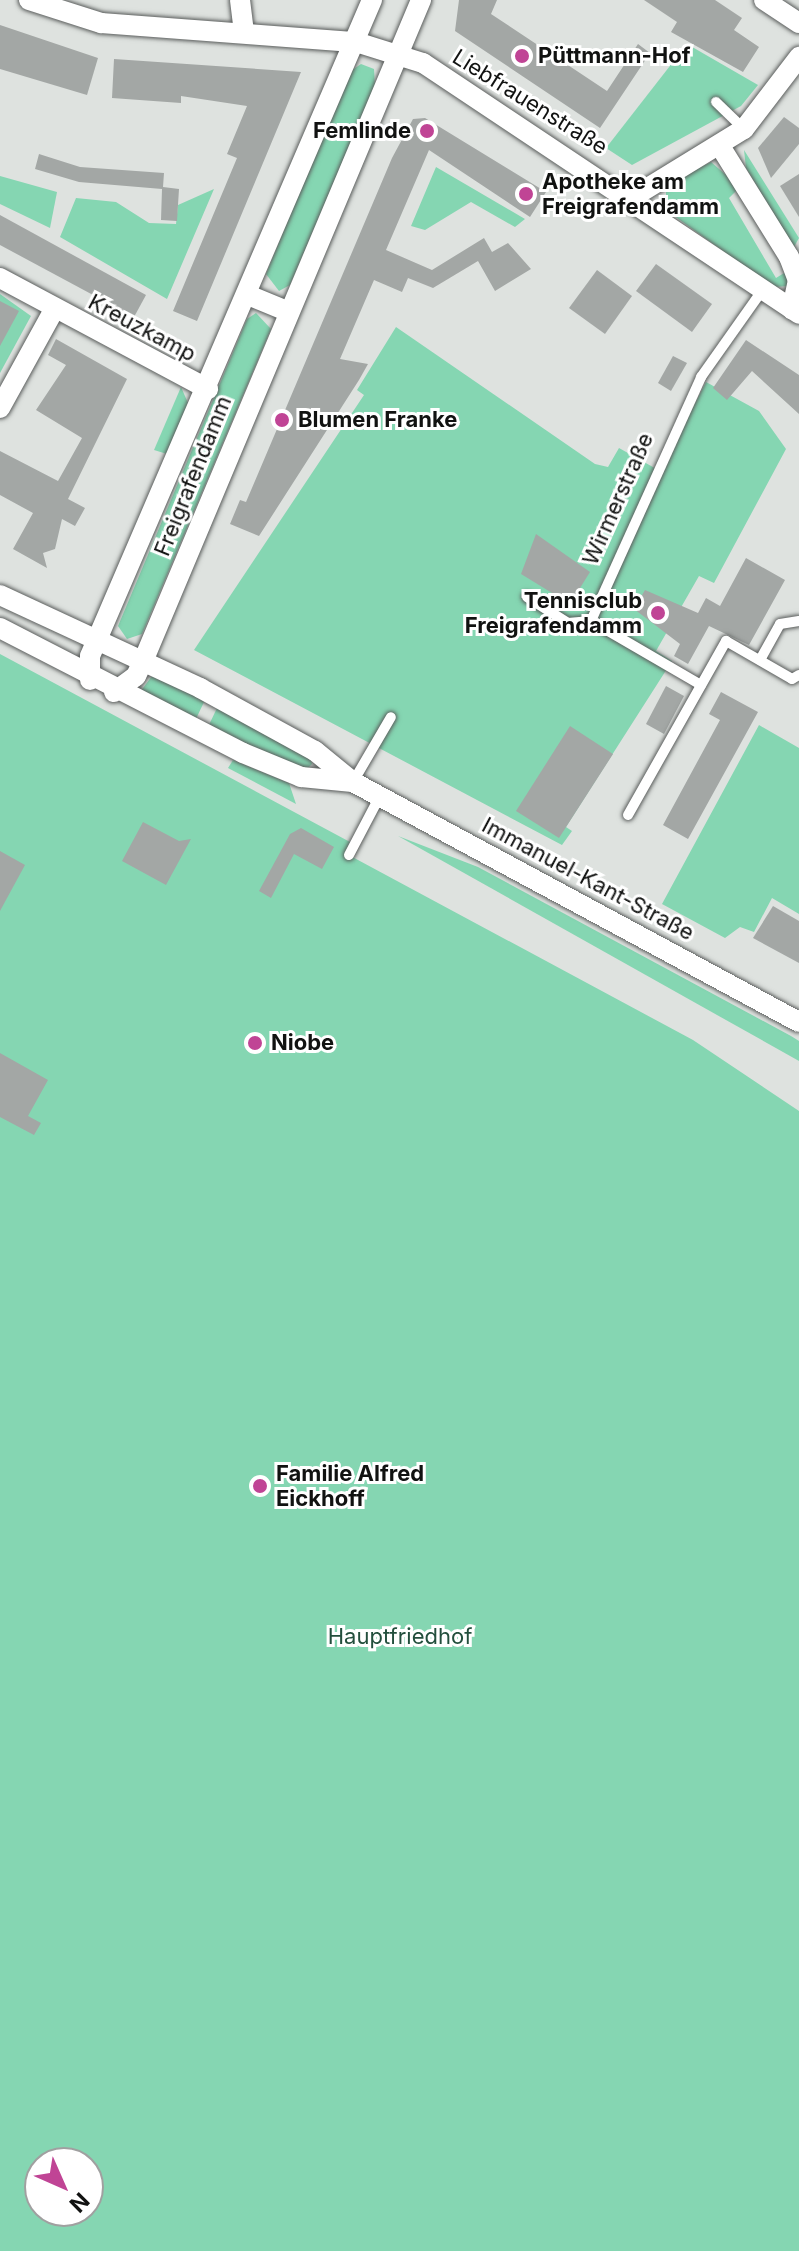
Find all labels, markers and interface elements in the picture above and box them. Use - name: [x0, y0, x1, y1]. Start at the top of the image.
- place label: Püttmann-Hof: [538, 43, 691, 69]
- street label: Liebfrauenstraße: [448, 44, 612, 160]
- marker: Püttmann-Hof: [513, 47, 531, 65]
- place label: Femlinde: [313, 118, 411, 144]
- marker: Femlinde: [418, 122, 436, 140]
- place label: Apotheke am Freigrafendamm: [542, 168, 719, 220]
- marker: Apotheke am Freigrafendamm: [517, 185, 535, 203]
- street label: Kreuzkamp: [84, 289, 200, 367]
- street label: Freigrafendamm: [149, 392, 237, 560]
- place label: Blumen Franke: [298, 407, 457, 433]
- marker: Blumen Franke: [273, 411, 291, 429]
- street label: Wirmerstraße: [577, 429, 659, 569]
- place label: Tennisclub Freigrafendamm: [465, 587, 642, 638]
- marker: Tennisclub Freigrafendamm: [649, 604, 667, 622]
- street label: Immanuel-Kant-Straße: [477, 812, 699, 946]
- place label: Niobe: [271, 1030, 334, 1056]
- marker: Niobe: [246, 1034, 264, 1052]
- place label: Familie Alfred Eickhoff: [276, 1460, 424, 1512]
- marker: Familie Alfred Eickhoff: [251, 1477, 269, 1495]
- park label: Hauptfriedhof: [328, 1624, 472, 1650]
- north arrow: [24, 2147, 104, 2227]
- text: N: [64, 2187, 95, 2218]

